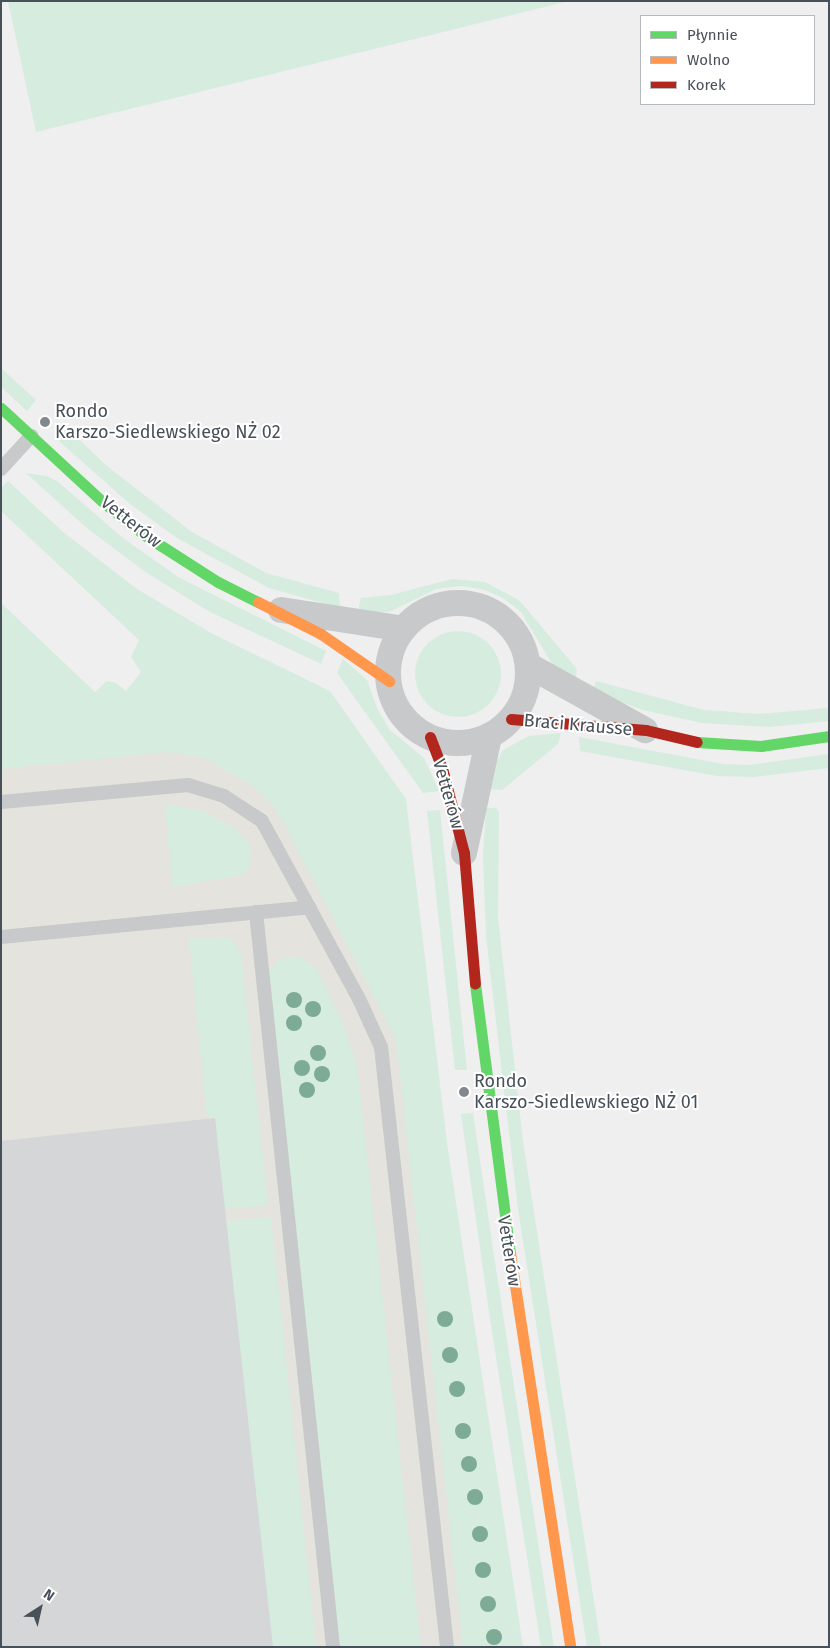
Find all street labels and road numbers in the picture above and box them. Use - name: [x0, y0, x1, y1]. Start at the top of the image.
- street label: Vetterów: [96, 491, 166, 553]
- street label: Braci Krausse: [523, 709, 633, 741]
- street label: Vetterów: [428, 757, 468, 831]
- street label: Vetterów: [493, 1214, 525, 1288]

